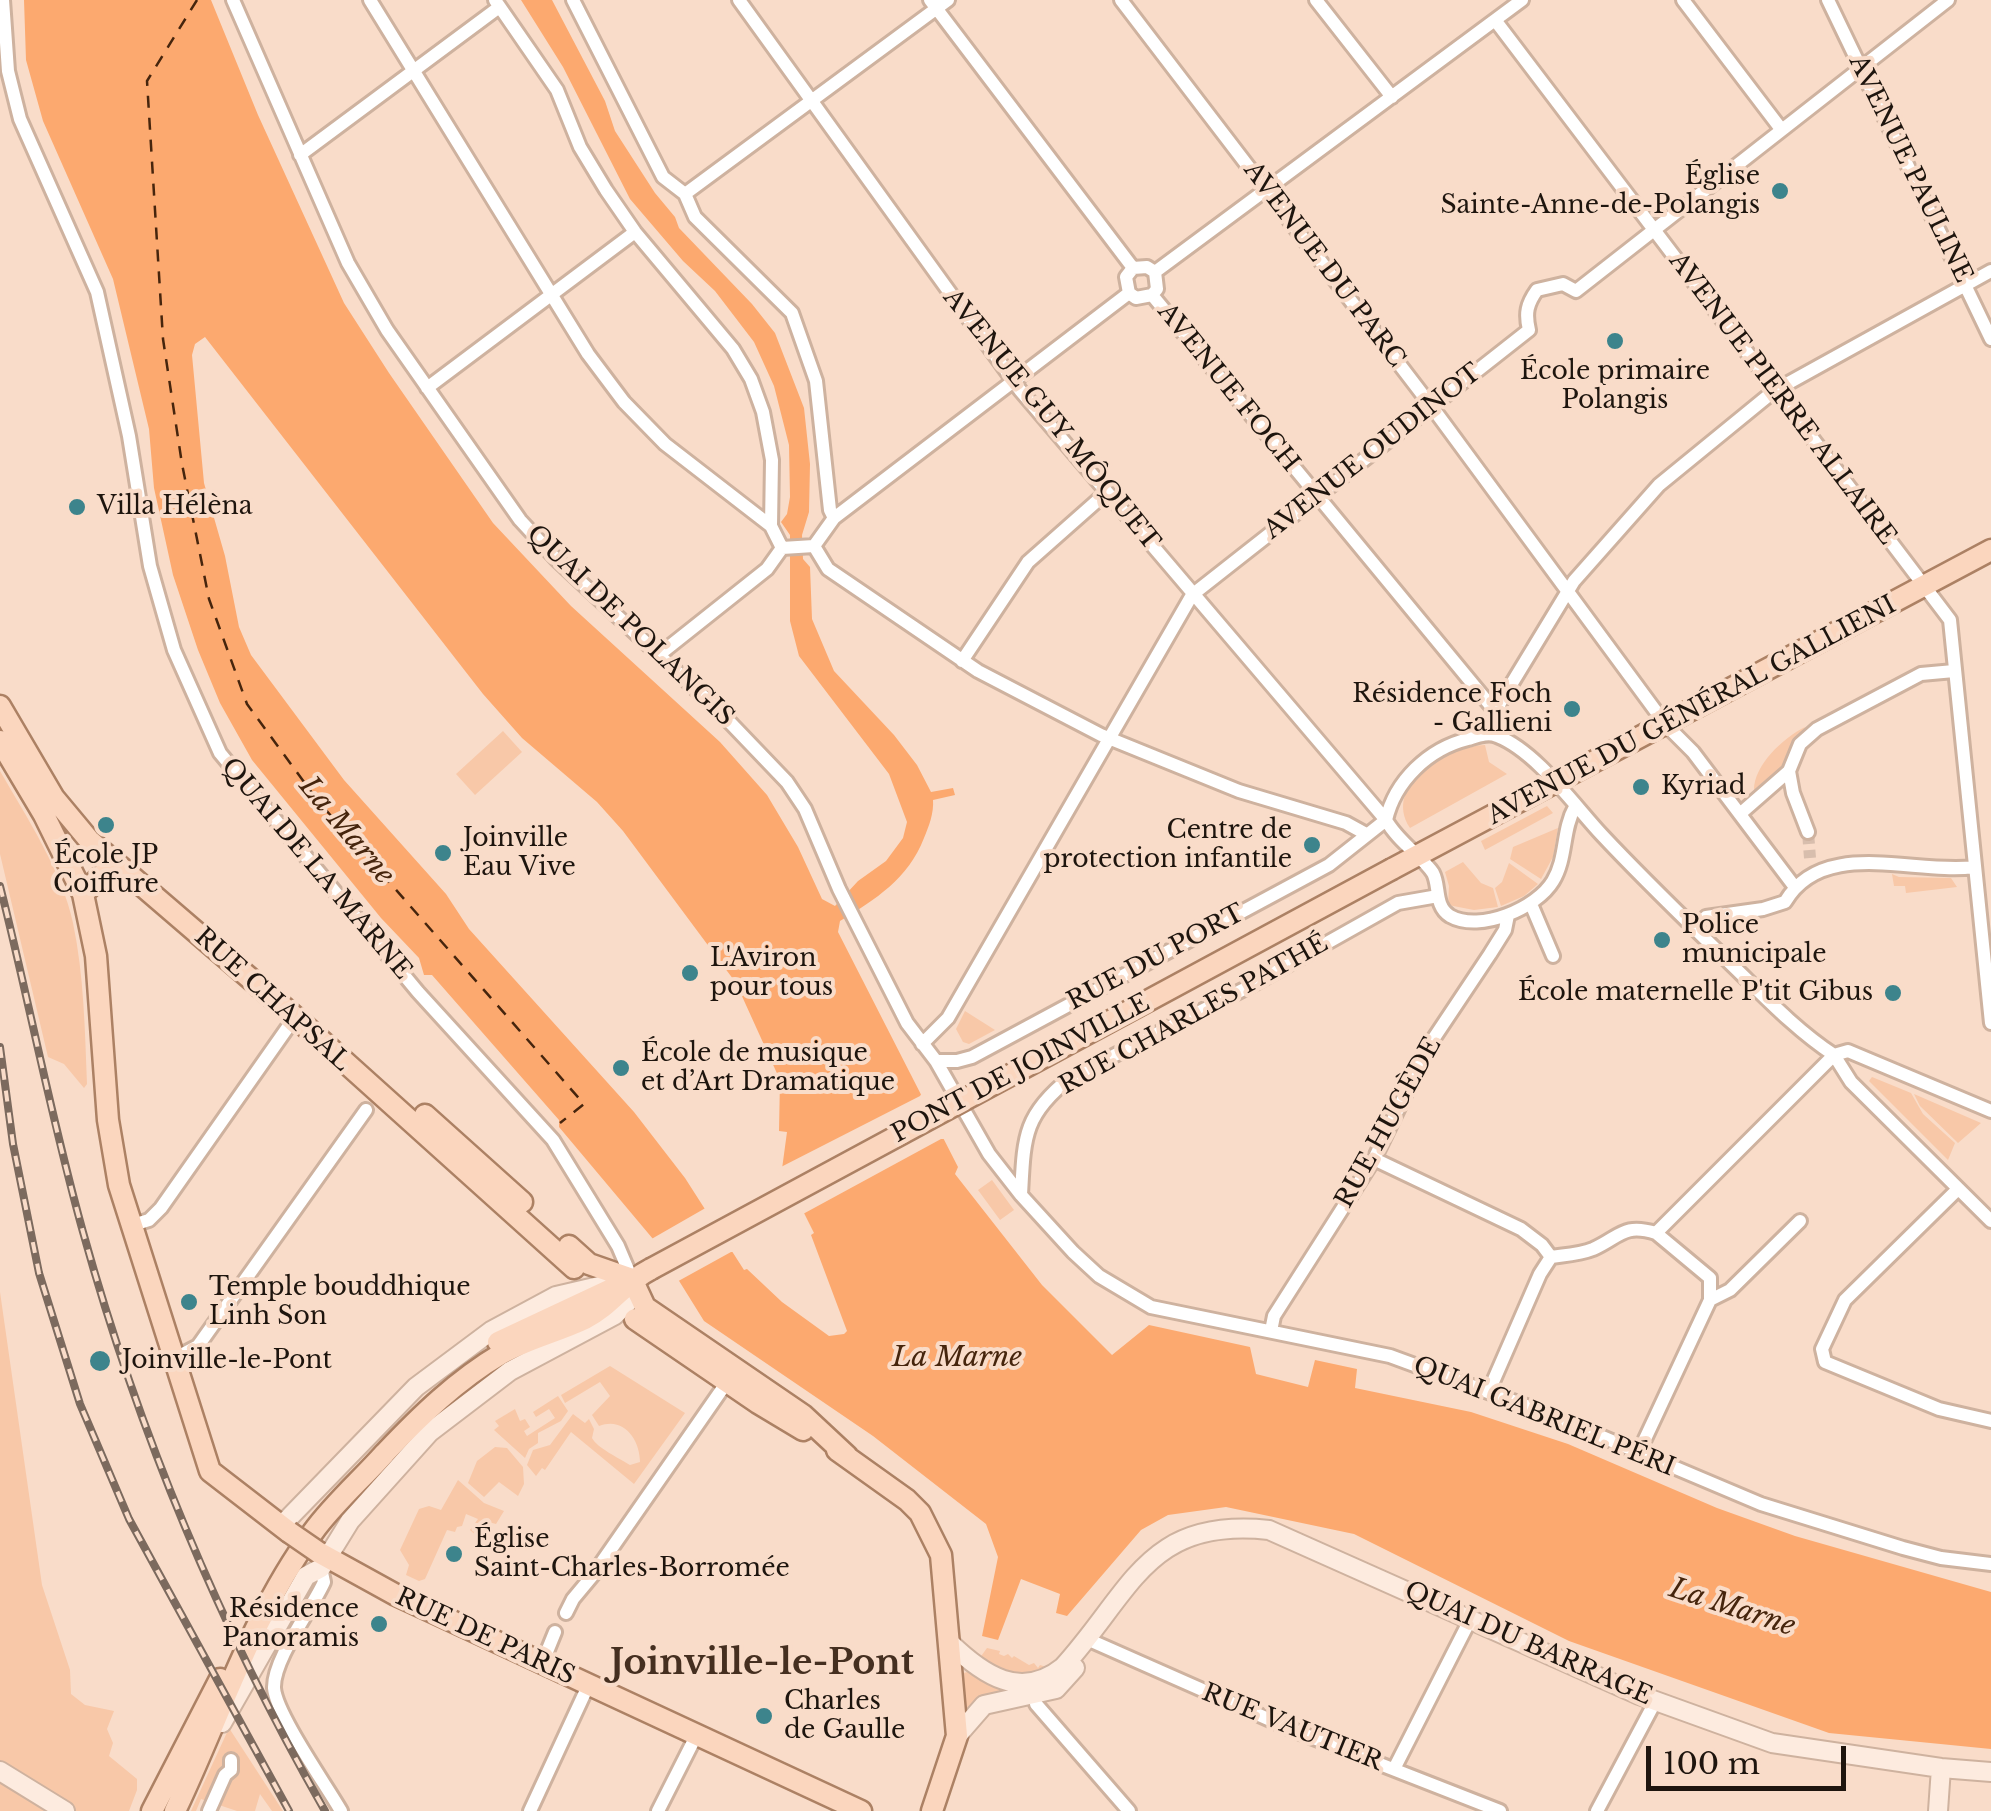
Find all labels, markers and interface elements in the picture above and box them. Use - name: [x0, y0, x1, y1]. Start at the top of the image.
- street label: AVENUE PAULINE: [1842, 50, 1978, 288]
- street label: AVENUE DU PARC: [1237, 156, 1411, 374]
- place label: Église Sainte-Anne-de-Polangis: [1440, 162, 1760, 221]
- marker: Église Sainte-Anne-de-Polangis: [1769, 180, 1791, 202]
- street label: AVENUE PIERRE ALLAIRE: [1662, 247, 1902, 551]
- street label: AVENUE GUY MÔQUET: [936, 283, 1166, 557]
- street label: AVENUE FOCH: [1151, 298, 1305, 478]
- marker: École primaire Polangis: [1604, 330, 1626, 352]
- place label: École primaire Polangis: [1520, 357, 1710, 416]
- street label: AVENUE OUDINOT: [1258, 358, 1488, 546]
- place label: Villa Hélèna: [97, 492, 253, 522]
- marker: Villa Hélèna: [66, 496, 88, 518]
- street label: QUAI DE POLANGIS: [520, 519, 740, 733]
- street label: AVENUE DU GÉNÉRAL GALLIENI: [1483, 590, 1901, 832]
- place label: Résidence Foch - Gallieni: [1352, 680, 1552, 739]
- marker: Résidence Foch - Gallieni: [1561, 698, 1583, 720]
- street label: QUAI DE LA MARNE: [215, 752, 417, 986]
- water label: La Marne: [291, 770, 401, 892]
- place label: Kyriad: [1661, 772, 1746, 802]
- marker: Kyriad: [1630, 776, 1652, 798]
- marker: École JP Coiffure: [95, 814, 117, 836]
- place label: Centre de protection infantile: [1044, 816, 1292, 875]
- place label: Joinville Eau Vive: [463, 824, 576, 883]
- marker: Centre de protection infantile: [1301, 834, 1323, 856]
- place label: École JP Coiffure: [53, 841, 159, 900]
- marker: Joinville Eau Vive: [432, 842, 454, 864]
- street label: RUE DU PORT: [1062, 899, 1250, 1017]
- place label: Police municipale: [1682, 911, 1827, 970]
- street label: RUE CHAPSAL: [188, 922, 356, 1078]
- street label: RUE CHARLES PATHÉ: [1054, 929, 1334, 1101]
- marker: Police municipale: [1651, 929, 1673, 951]
- place label: L'Aviron pour tous: [710, 944, 833, 1003]
- marker: L'Aviron pour tous: [679, 962, 701, 984]
- place label: École maternelle P'tit Gibus: [1518, 978, 1873, 1008]
- marker: École maternelle P'tit Gibus: [1882, 982, 1904, 1004]
- street label: PONT DE JOINVILLE: [887, 988, 1155, 1150]
- street label: RUE HUGÈDE: [1330, 1033, 1448, 1213]
- place label: École de musique et d’Art Dramatique: [641, 1039, 895, 1098]
- marker: École de musique et d’Art Dramatique: [610, 1057, 632, 1079]
- place label: Temple bouddhique Linh Son: [209, 1273, 470, 1332]
- marker: Temple bouddhique Linh Son: [178, 1291, 200, 1313]
- water label: La Marne: [892, 1341, 1022, 1375]
- place label: Joinville-le-Pont: [122, 1346, 332, 1376]
- marker: Joinville-le-Pont: [87, 1348, 113, 1374]
- street label: QUAI GABRIEL PÉRI: [1409, 1351, 1679, 1483]
- place label: Église Saint-Charles-Borromée: [474, 1525, 790, 1584]
- marker: Église Saint-Charles-Borromée: [443, 1543, 465, 1565]
- water label: La Marne: [1665, 1572, 1799, 1644]
- street label: QUAI DU BARRAGE: [1400, 1576, 1656, 1712]
- street label: RUE DE PARIS: [391, 1582, 579, 1692]
- place label: Résidence Panoramis: [222, 1595, 359, 1654]
- marker: Résidence Panoramis: [368, 1613, 390, 1635]
- district label: Joinville-le-Pont: [610, 1643, 914, 1685]
- street label: RUE VAUTIER: [1197, 1678, 1387, 1778]
- place label: Charles de Gaulle: [784, 1687, 905, 1746]
- marker: Charles de Gaulle: [753, 1705, 775, 1727]
- scale bar: [1651, 1726, 1851, 1788]
- text: 100 m: [1663, 1745, 1760, 1782]

